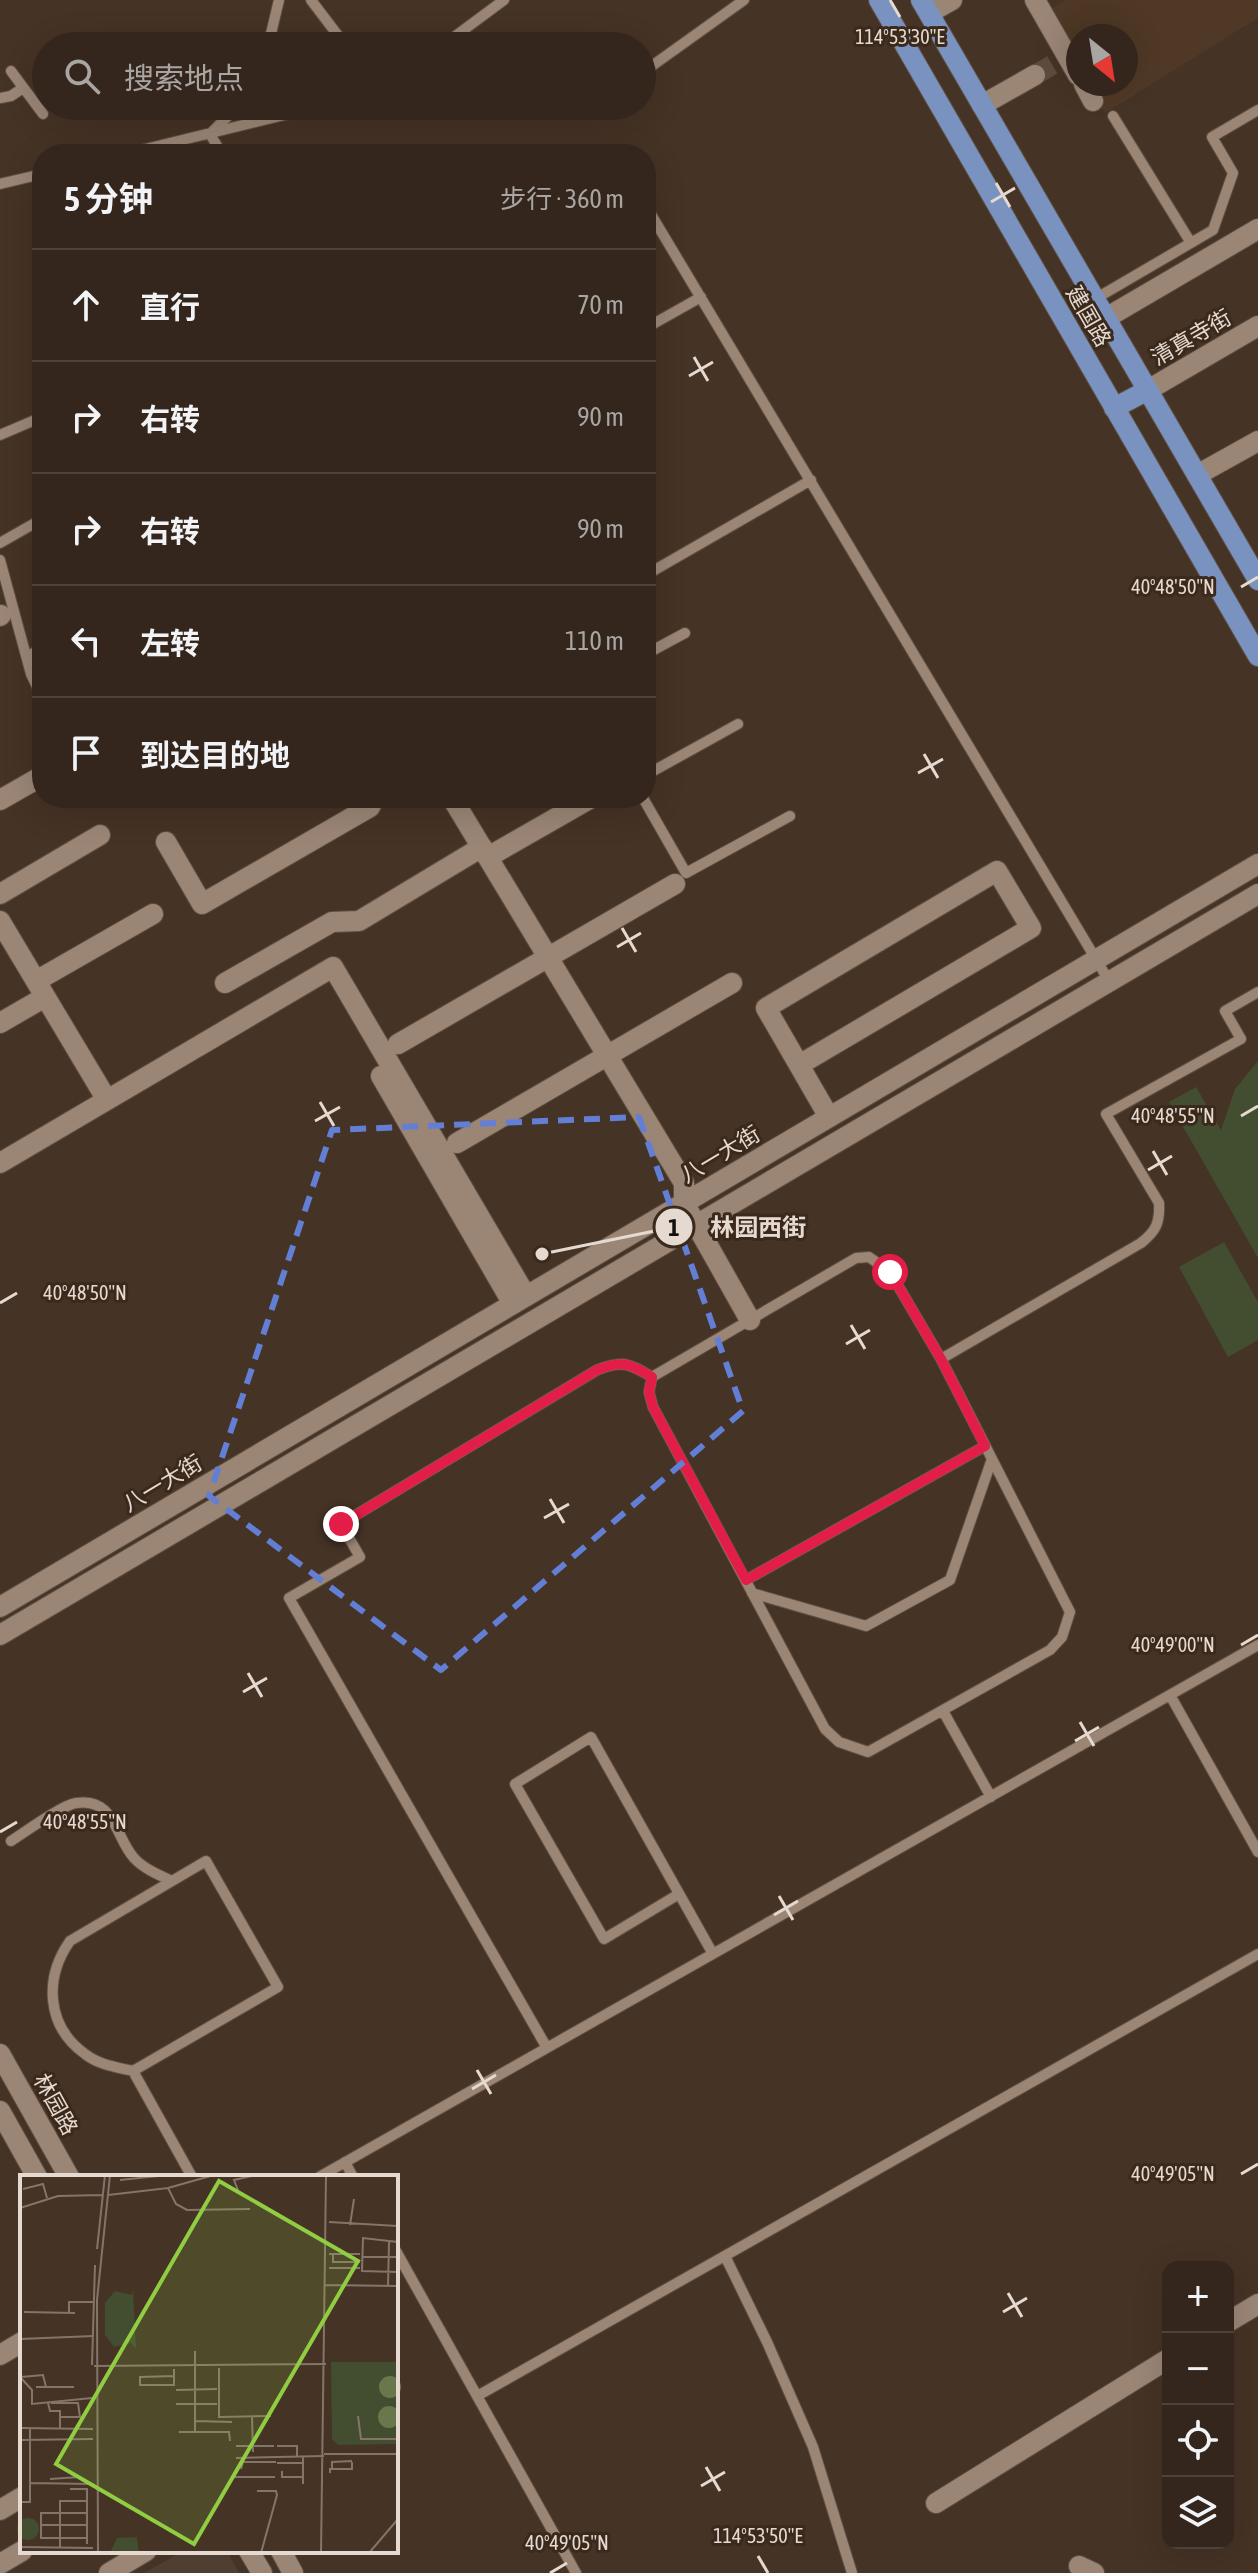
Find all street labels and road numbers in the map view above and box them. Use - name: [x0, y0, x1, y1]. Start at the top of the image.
- street label: 建国路: [1061, 281, 1117, 351]
- street label: 清真寺街: [1146, 304, 1236, 370]
- street label: 八一大街: [676, 1120, 764, 1188]
- street label: 八一大街: [118, 1449, 206, 1517]
- street label: 林园路: [29, 2069, 83, 2139]

